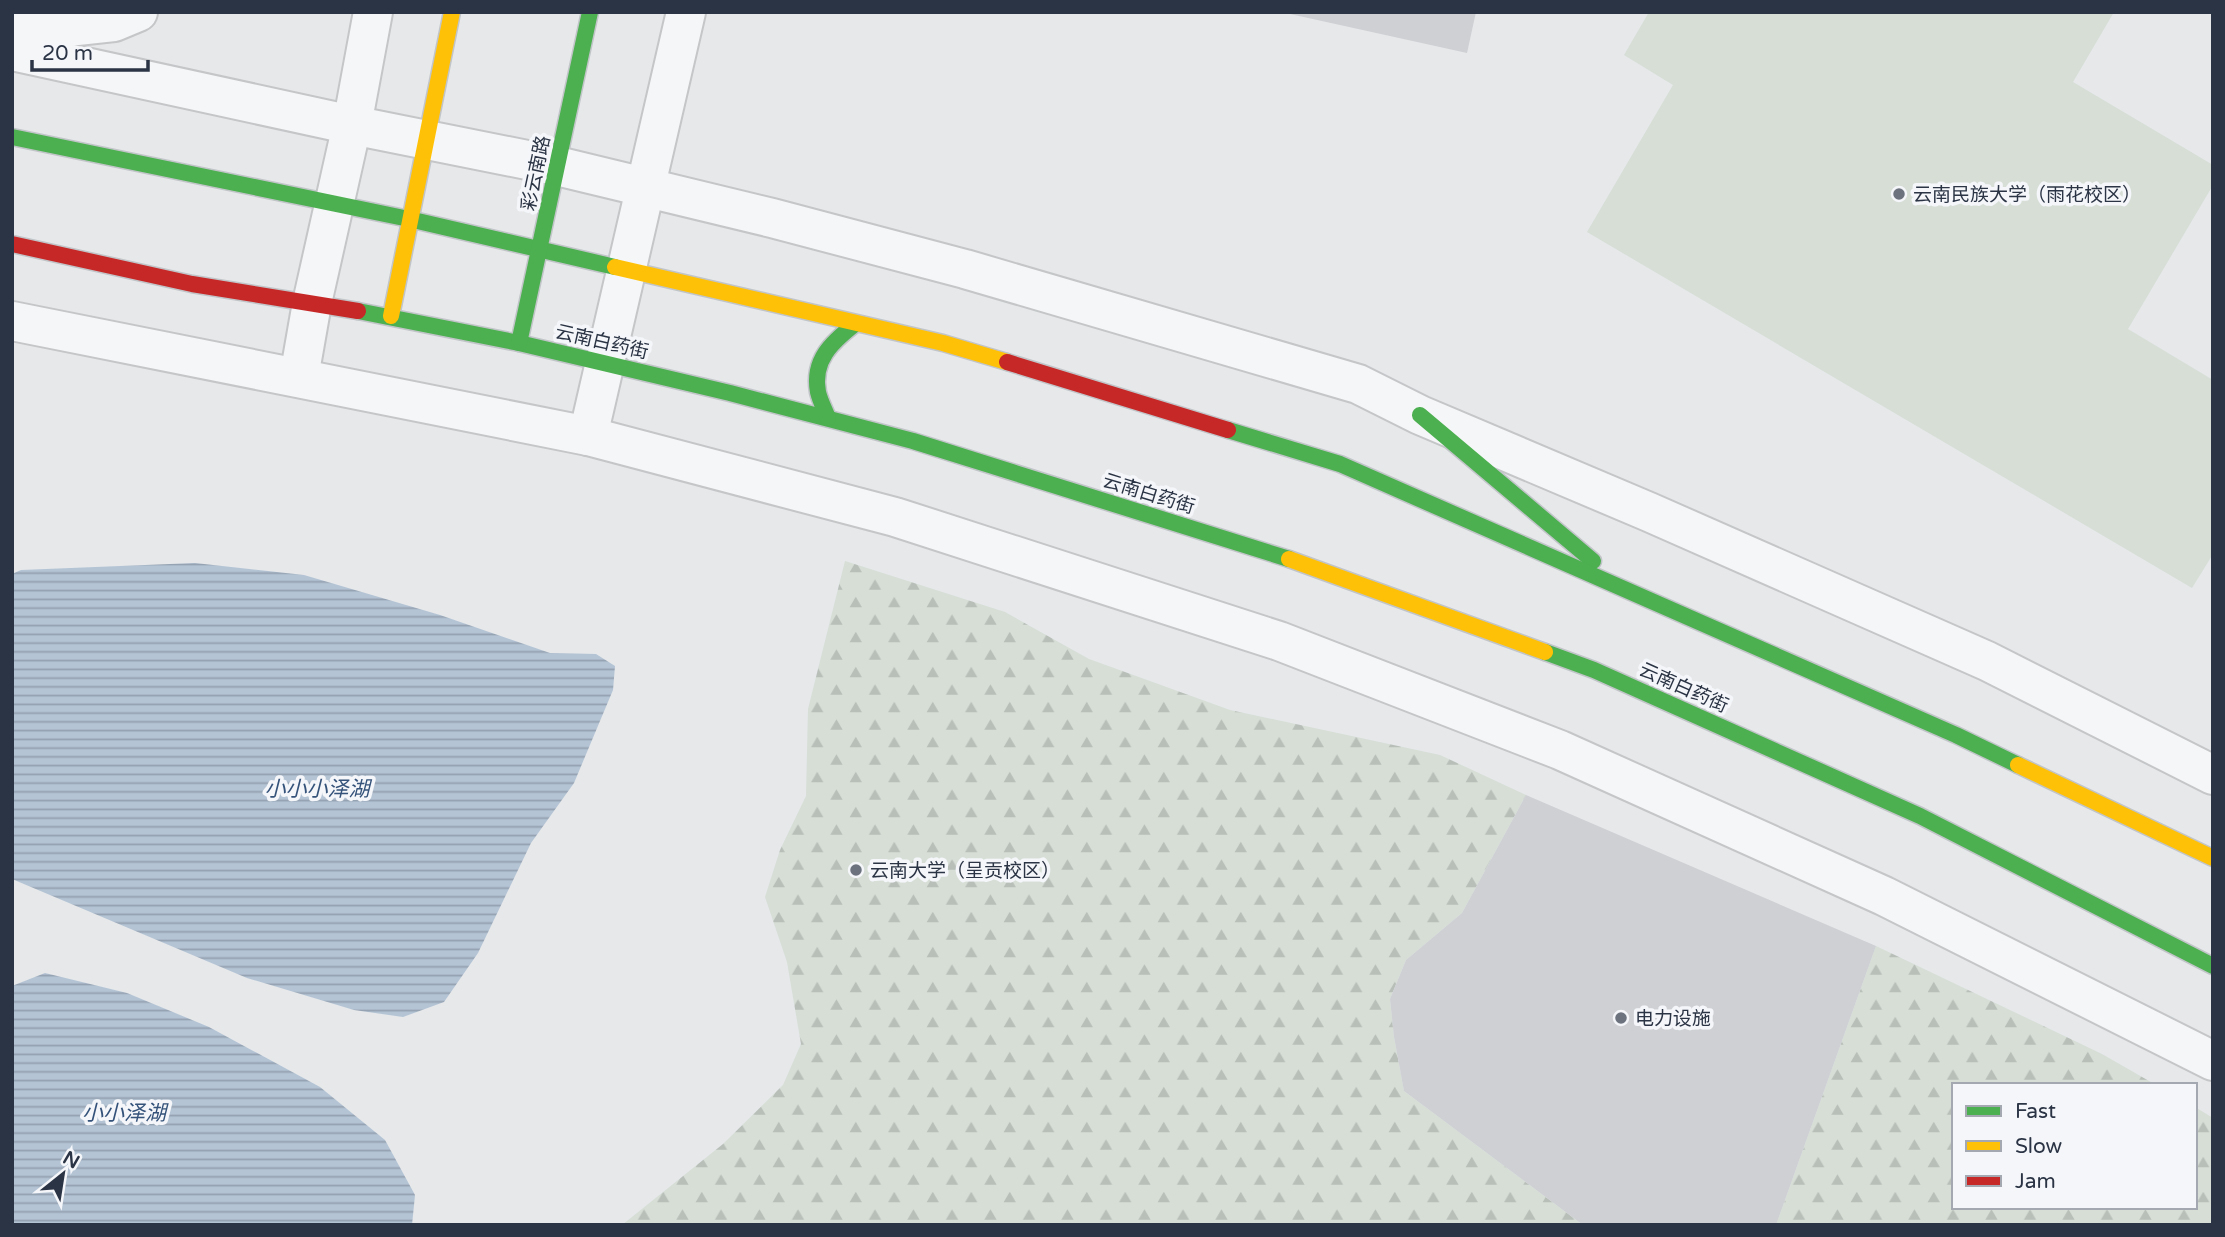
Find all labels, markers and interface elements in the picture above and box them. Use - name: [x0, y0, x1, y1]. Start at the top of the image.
- scale bar: [32, 28, 147, 72]
- text: 20 m: [42, 41, 93, 66]
- street label: 彩云南路: [517, 134, 555, 213]
- place label: 云南民族大学（雨花校区）: [1913, 184, 2141, 206]
- marker: 云南民族大学（雨花校区）: [1891, 186, 1907, 202]
- street label: 云南白药街: [553, 321, 651, 363]
- street label: 云南白药街: [1100, 470, 1197, 518]
- street label: 云南白药街: [1636, 659, 1731, 717]
- water label: 小小小泽湖: [265, 777, 372, 802]
- place label: 云南大学（呈贡校区）: [870, 860, 1060, 882]
- marker: 云南大学（呈贡校区）: [848, 862, 864, 878]
- place label: 电力设施: [1635, 1008, 1711, 1030]
- marker: 电力设施: [1613, 1010, 1629, 1026]
- legend: [1952, 1083, 2197, 1209]
- text: Fast: [2015, 1099, 2056, 1124]
- water label: 小小泽湖: [82, 1101, 169, 1126]
- text: Slow: [2015, 1134, 2063, 1159]
- north arrow: [28, 1139, 98, 1209]
- text: N: [59, 1147, 83, 1173]
- text: Jam: [2015, 1169, 2056, 1194]

